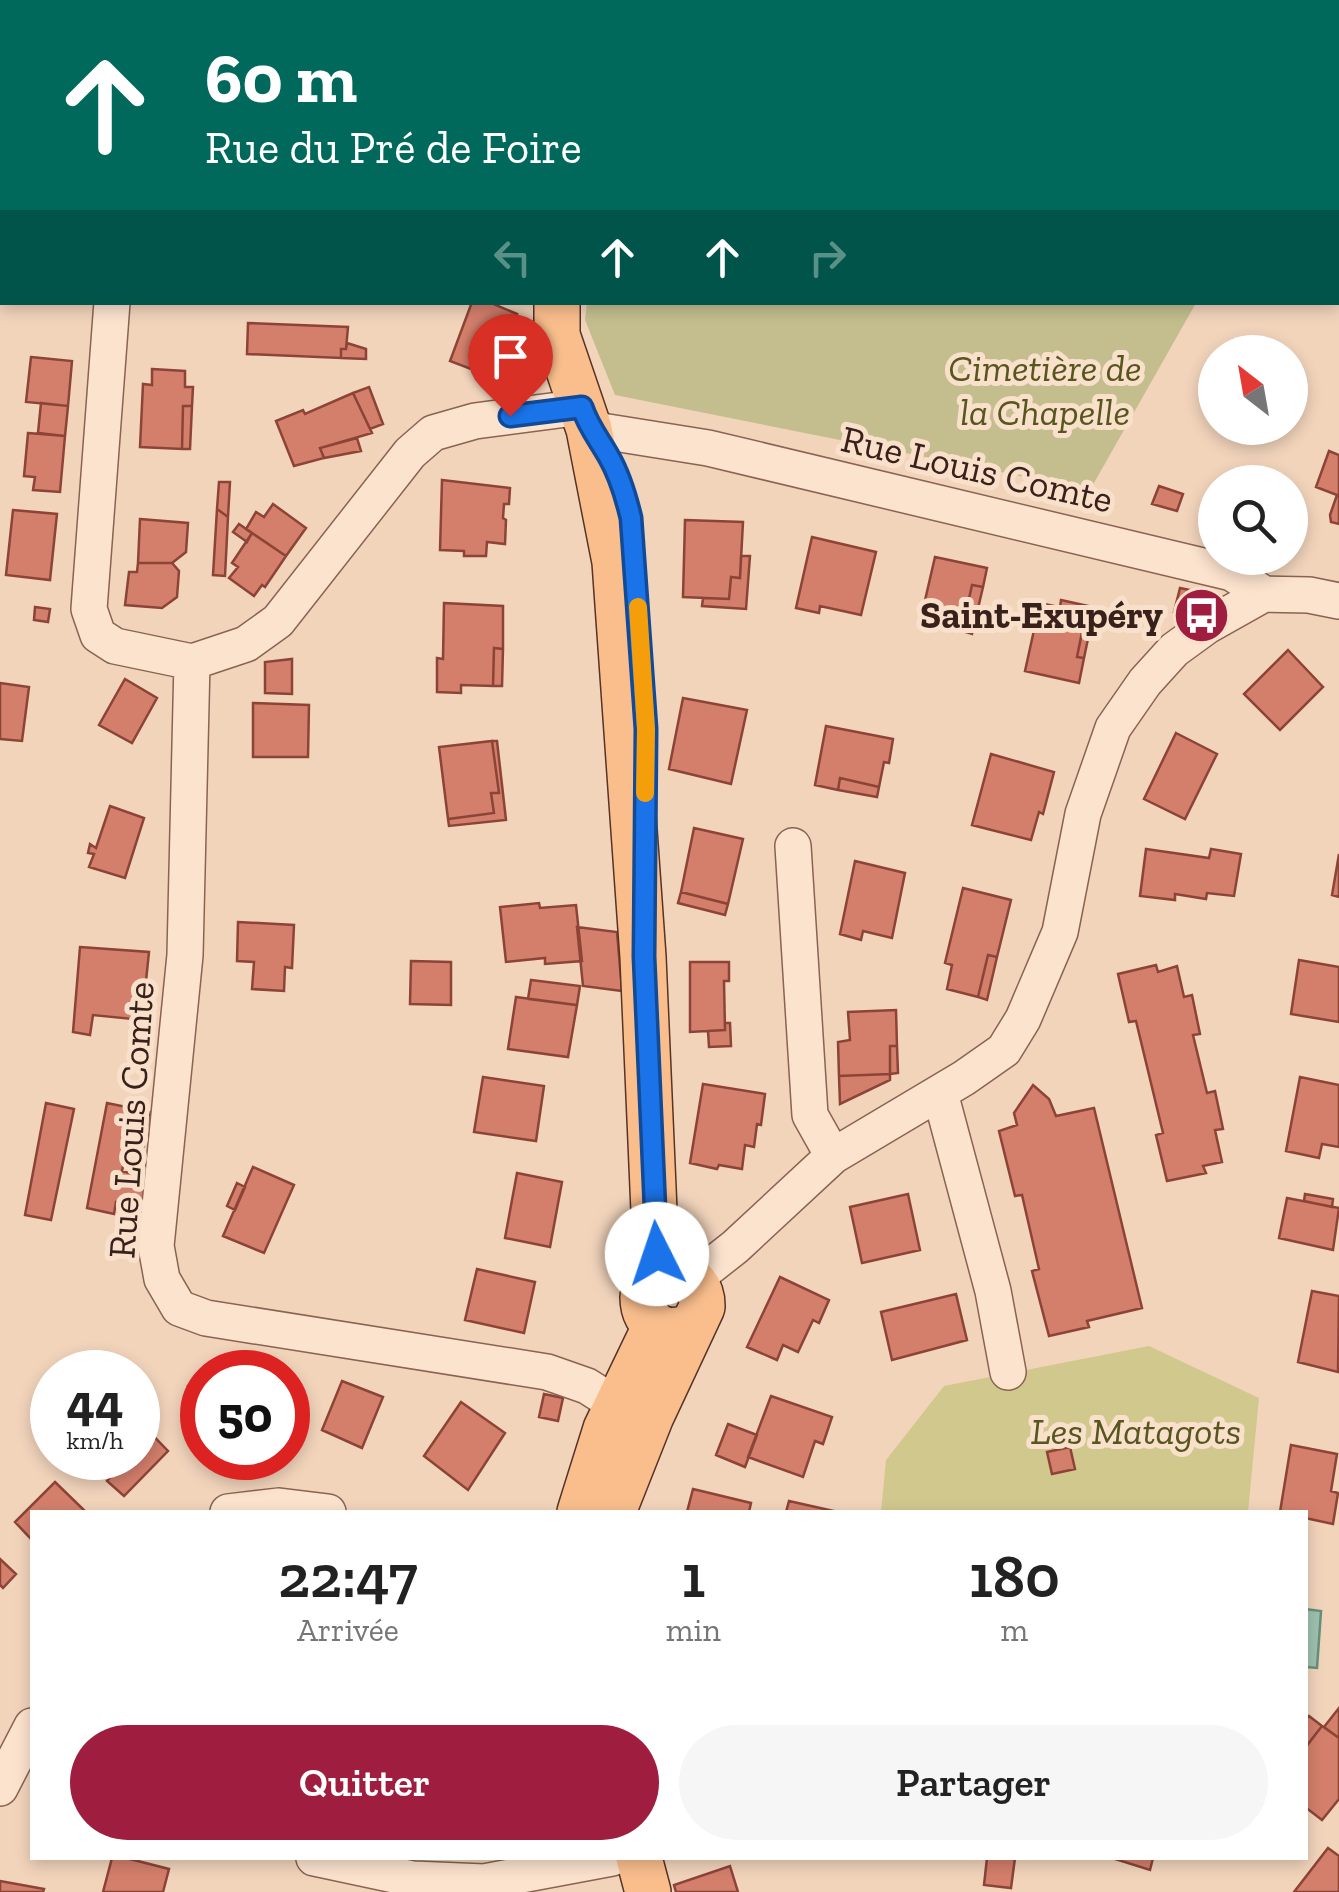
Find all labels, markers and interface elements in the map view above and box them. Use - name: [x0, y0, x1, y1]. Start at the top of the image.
- text: 60 m: [205, 36, 357, 120]
- icon: ahead: [40, 40, 170, 170]
- text: Rue du Pré de Foire: [205, 121, 582, 175]
- icon: left: [485, 230, 540, 285]
- icon: ahead: [590, 230, 645, 285]
- icon: ahead: [695, 230, 750, 285]
- icon: right: [800, 230, 855, 285]
- pin: [468, 314, 553, 417]
- icon: arrive: [483, 329, 538, 384]
- north arrow: [1198, 335, 1308, 445]
- map controls: [1198, 335, 1308, 575]
- park label: Cimetière de la Chapelle: [948, 345, 1142, 435]
- street label: Rue Louis Comte: [837, 415, 1117, 523]
- button: search: [1198, 465, 1308, 575]
- bus stop icon: Saint-Exupéry: [1172, 585, 1232, 645]
- place label: Saint-Exupéry: [920, 592, 1163, 638]
- street label: Rue Louis Comte: [98, 980, 164, 1260]
- position arrow: [605, 1202, 709, 1306]
- speed limit sign: 50: [180, 1350, 310, 1480]
- text: 44: [67, 1373, 124, 1433]
- park label: Les Matagots: [1031, 1408, 1241, 1454]
- text: km/h: [66, 1425, 124, 1455]
- text: 22:47: [278, 1540, 418, 1612]
- text: 1: [681, 1540, 705, 1612]
- text: 180: [969, 1540, 1060, 1612]
- text: Arrivée: [297, 1611, 399, 1649]
- text: min: [666, 1611, 721, 1649]
- text: m: [1001, 1611, 1028, 1649]
- button: Quitter: [70, 1725, 659, 1840]
- button: Partager: [679, 1725, 1268, 1840]

